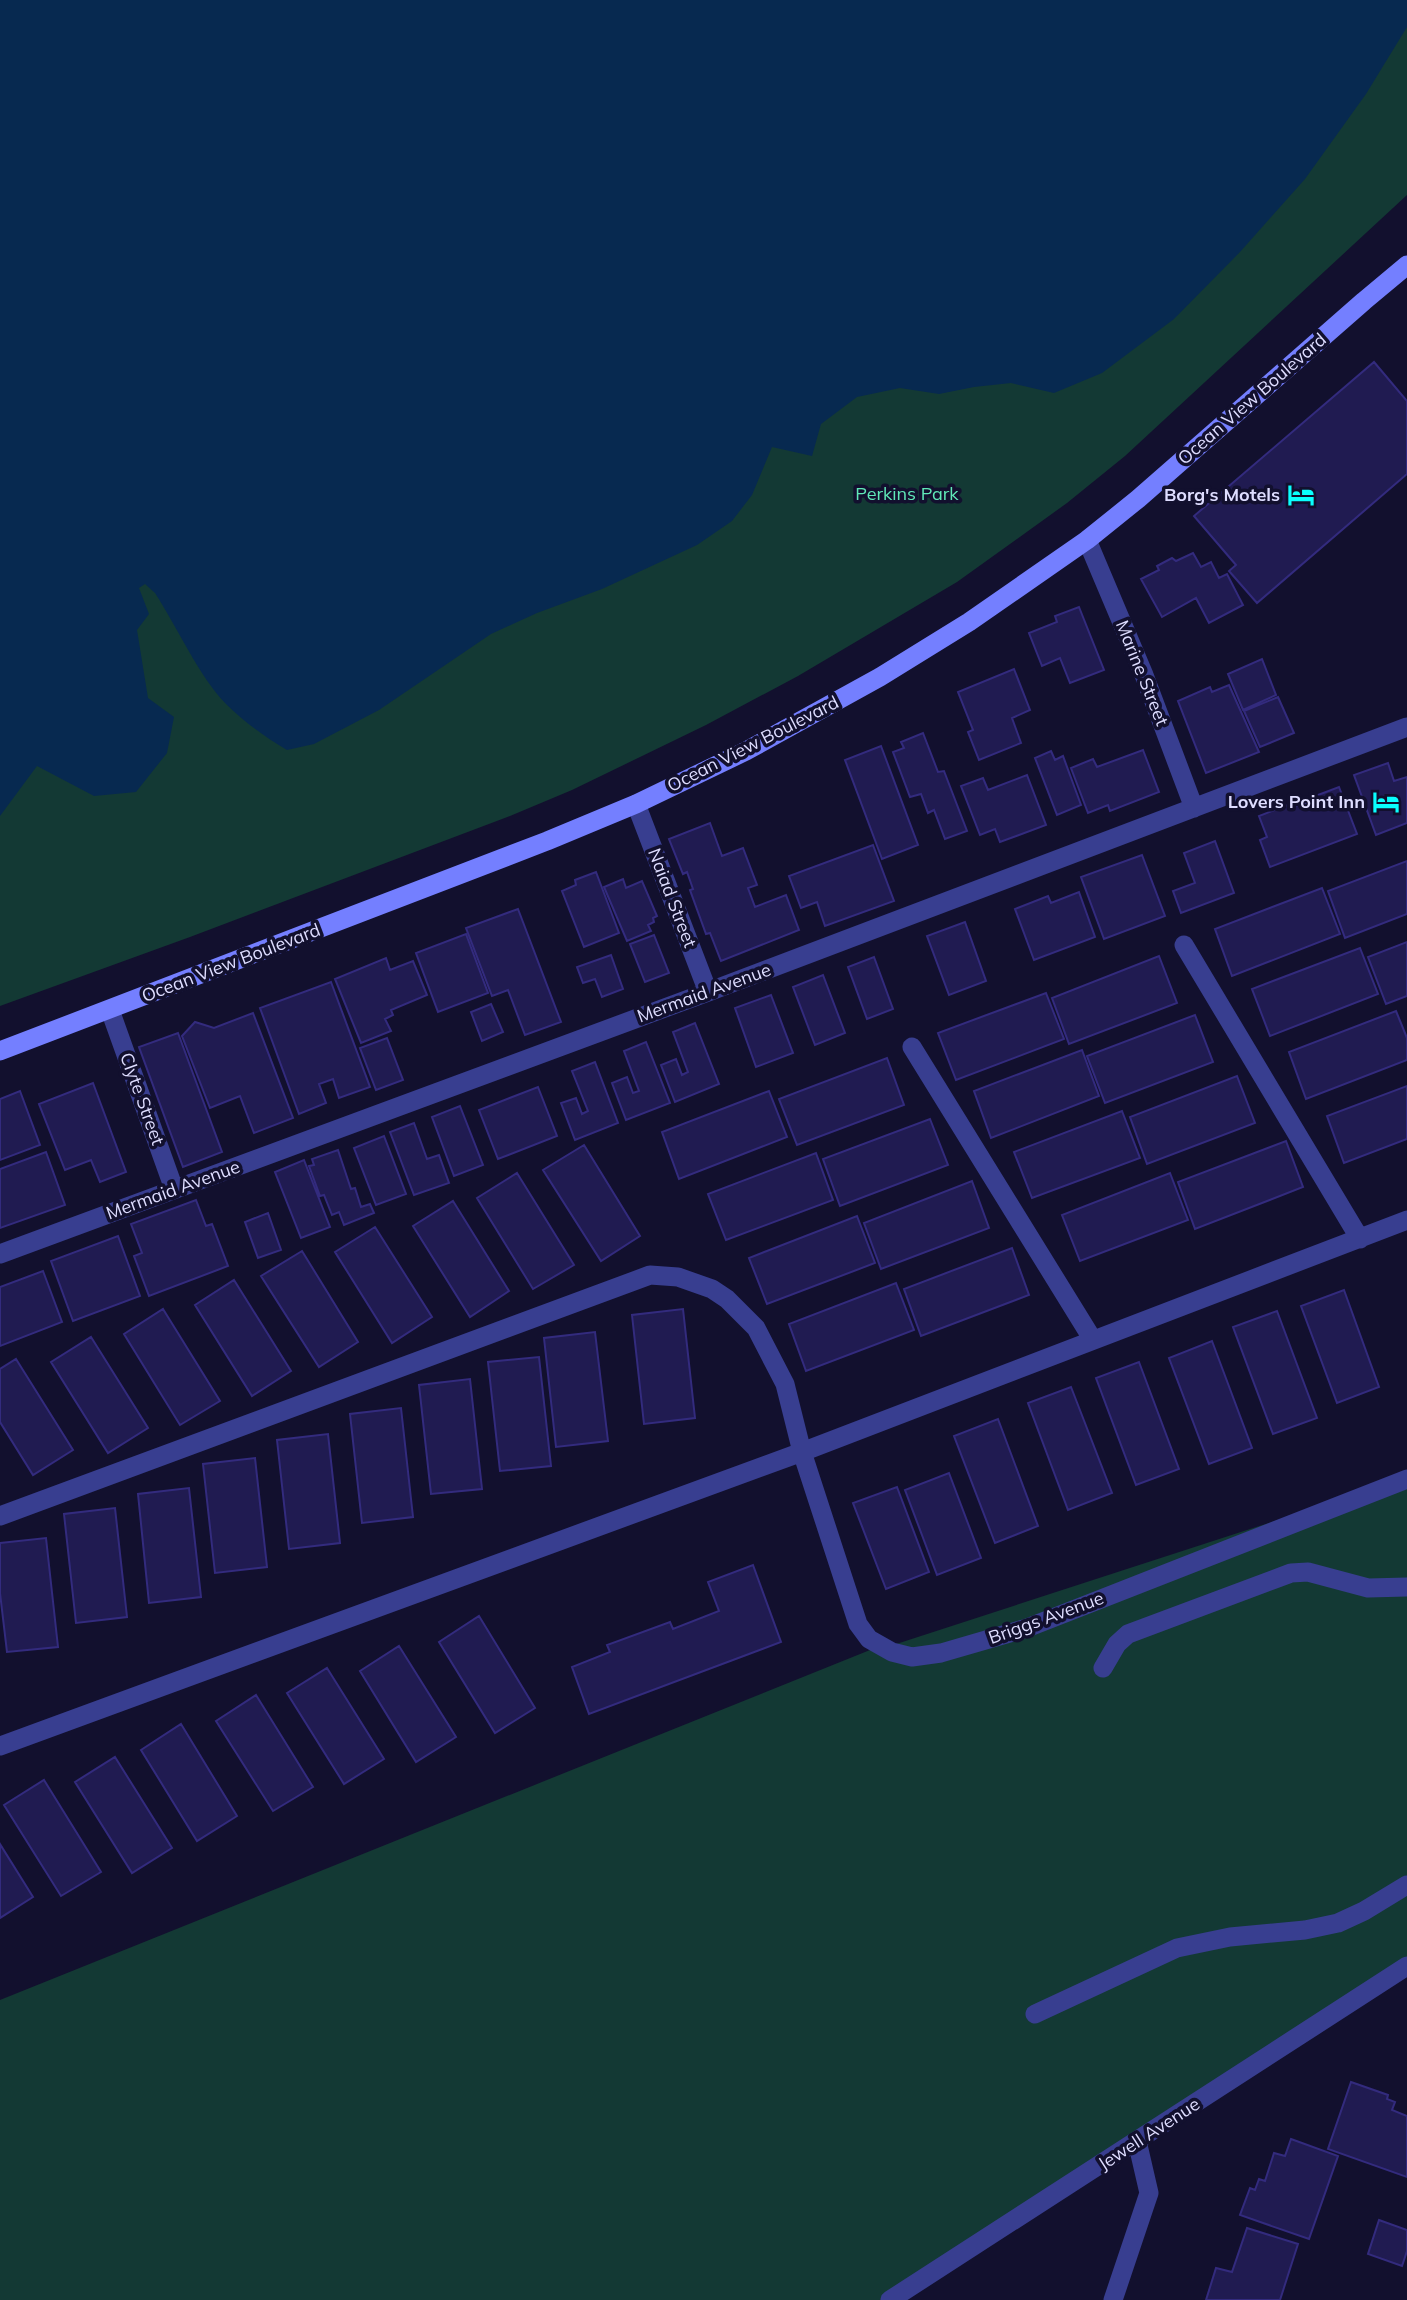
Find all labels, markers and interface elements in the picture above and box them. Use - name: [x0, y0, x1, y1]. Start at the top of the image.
- street label: Ocean View Boulevard: [1173, 328, 1331, 469]
- hotel icon: Borg's Motels: [1286, 480, 1316, 510]
- park label: Perkins Park: [855, 482, 959, 505]
- place label: Borg's Motels: [1164, 483, 1280, 506]
- street label: Marine Street: [1111, 617, 1174, 729]
- street label: Ocean View Boulevard: [663, 690, 842, 797]
- hotel icon: Lovers Point Inn: [1371, 787, 1401, 817]
- place label: Lovers Point Inn: [1228, 790, 1365, 813]
- street label: Naiad Street: [643, 845, 702, 951]
- street label: Ocean View Boulevard: [138, 918, 323, 1007]
- street label: Mermaid Avenue: [634, 958, 774, 1027]
- street label: Clyte Street: [115, 1049, 170, 1148]
- street label: Mermaid Avenue: [103, 1155, 243, 1224]
- street label: Briggs Avenue: [985, 1586, 1107, 1649]
- street label: Jewell Avenue: [1093, 2092, 1204, 2175]

